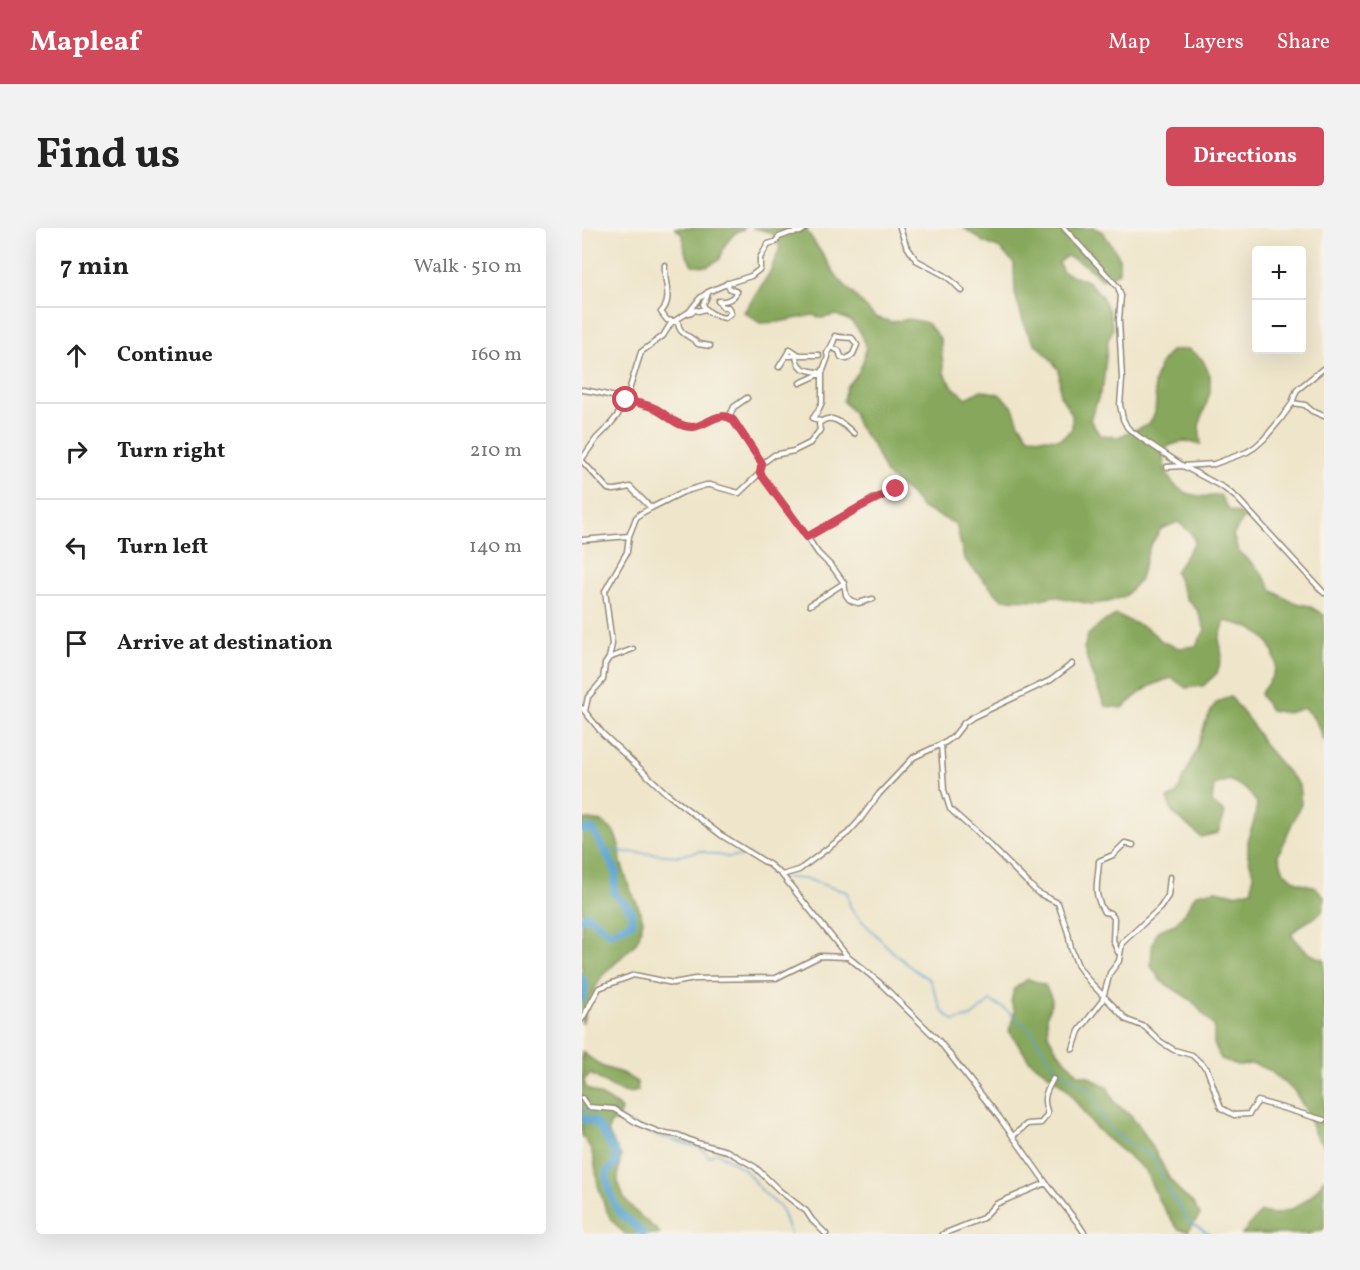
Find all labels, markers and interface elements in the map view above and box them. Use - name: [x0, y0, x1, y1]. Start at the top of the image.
- text: Mapleaf: [30, 23, 140, 62]
- text: Map: [1108, 28, 1150, 57]
- text: Layers: [1183, 28, 1244, 57]
- text: Share: [1277, 28, 1330, 57]
- text: Find us: [36, 127, 180, 186]
- button: Directions: [1166, 127, 1324, 186]
- map controls: [1252, 246, 1306, 354]
- button: +: [1252, 246, 1306, 300]
- text: 7 min: [60, 249, 129, 285]
- text: Walk · 510 m: [413, 253, 522, 281]
- button: −: [1252, 300, 1306, 354]
- icon: ahead: [60, 339, 93, 372]
- text: Continue: [117, 340, 213, 371]
- text: 160 m: [470, 341, 522, 369]
- route start: [612, 386, 638, 412]
- icon: right: [60, 435, 93, 468]
- text: Turn right: [117, 436, 225, 467]
- text: 210 m: [470, 437, 522, 465]
- route end: [882, 475, 908, 501]
- icon: left: [60, 531, 93, 564]
- text: Turn left: [117, 532, 208, 563]
- text: 140 m: [469, 533, 522, 561]
- icon: arrive: [60, 627, 93, 660]
- text: Arrive at destination: [117, 628, 333, 659]

